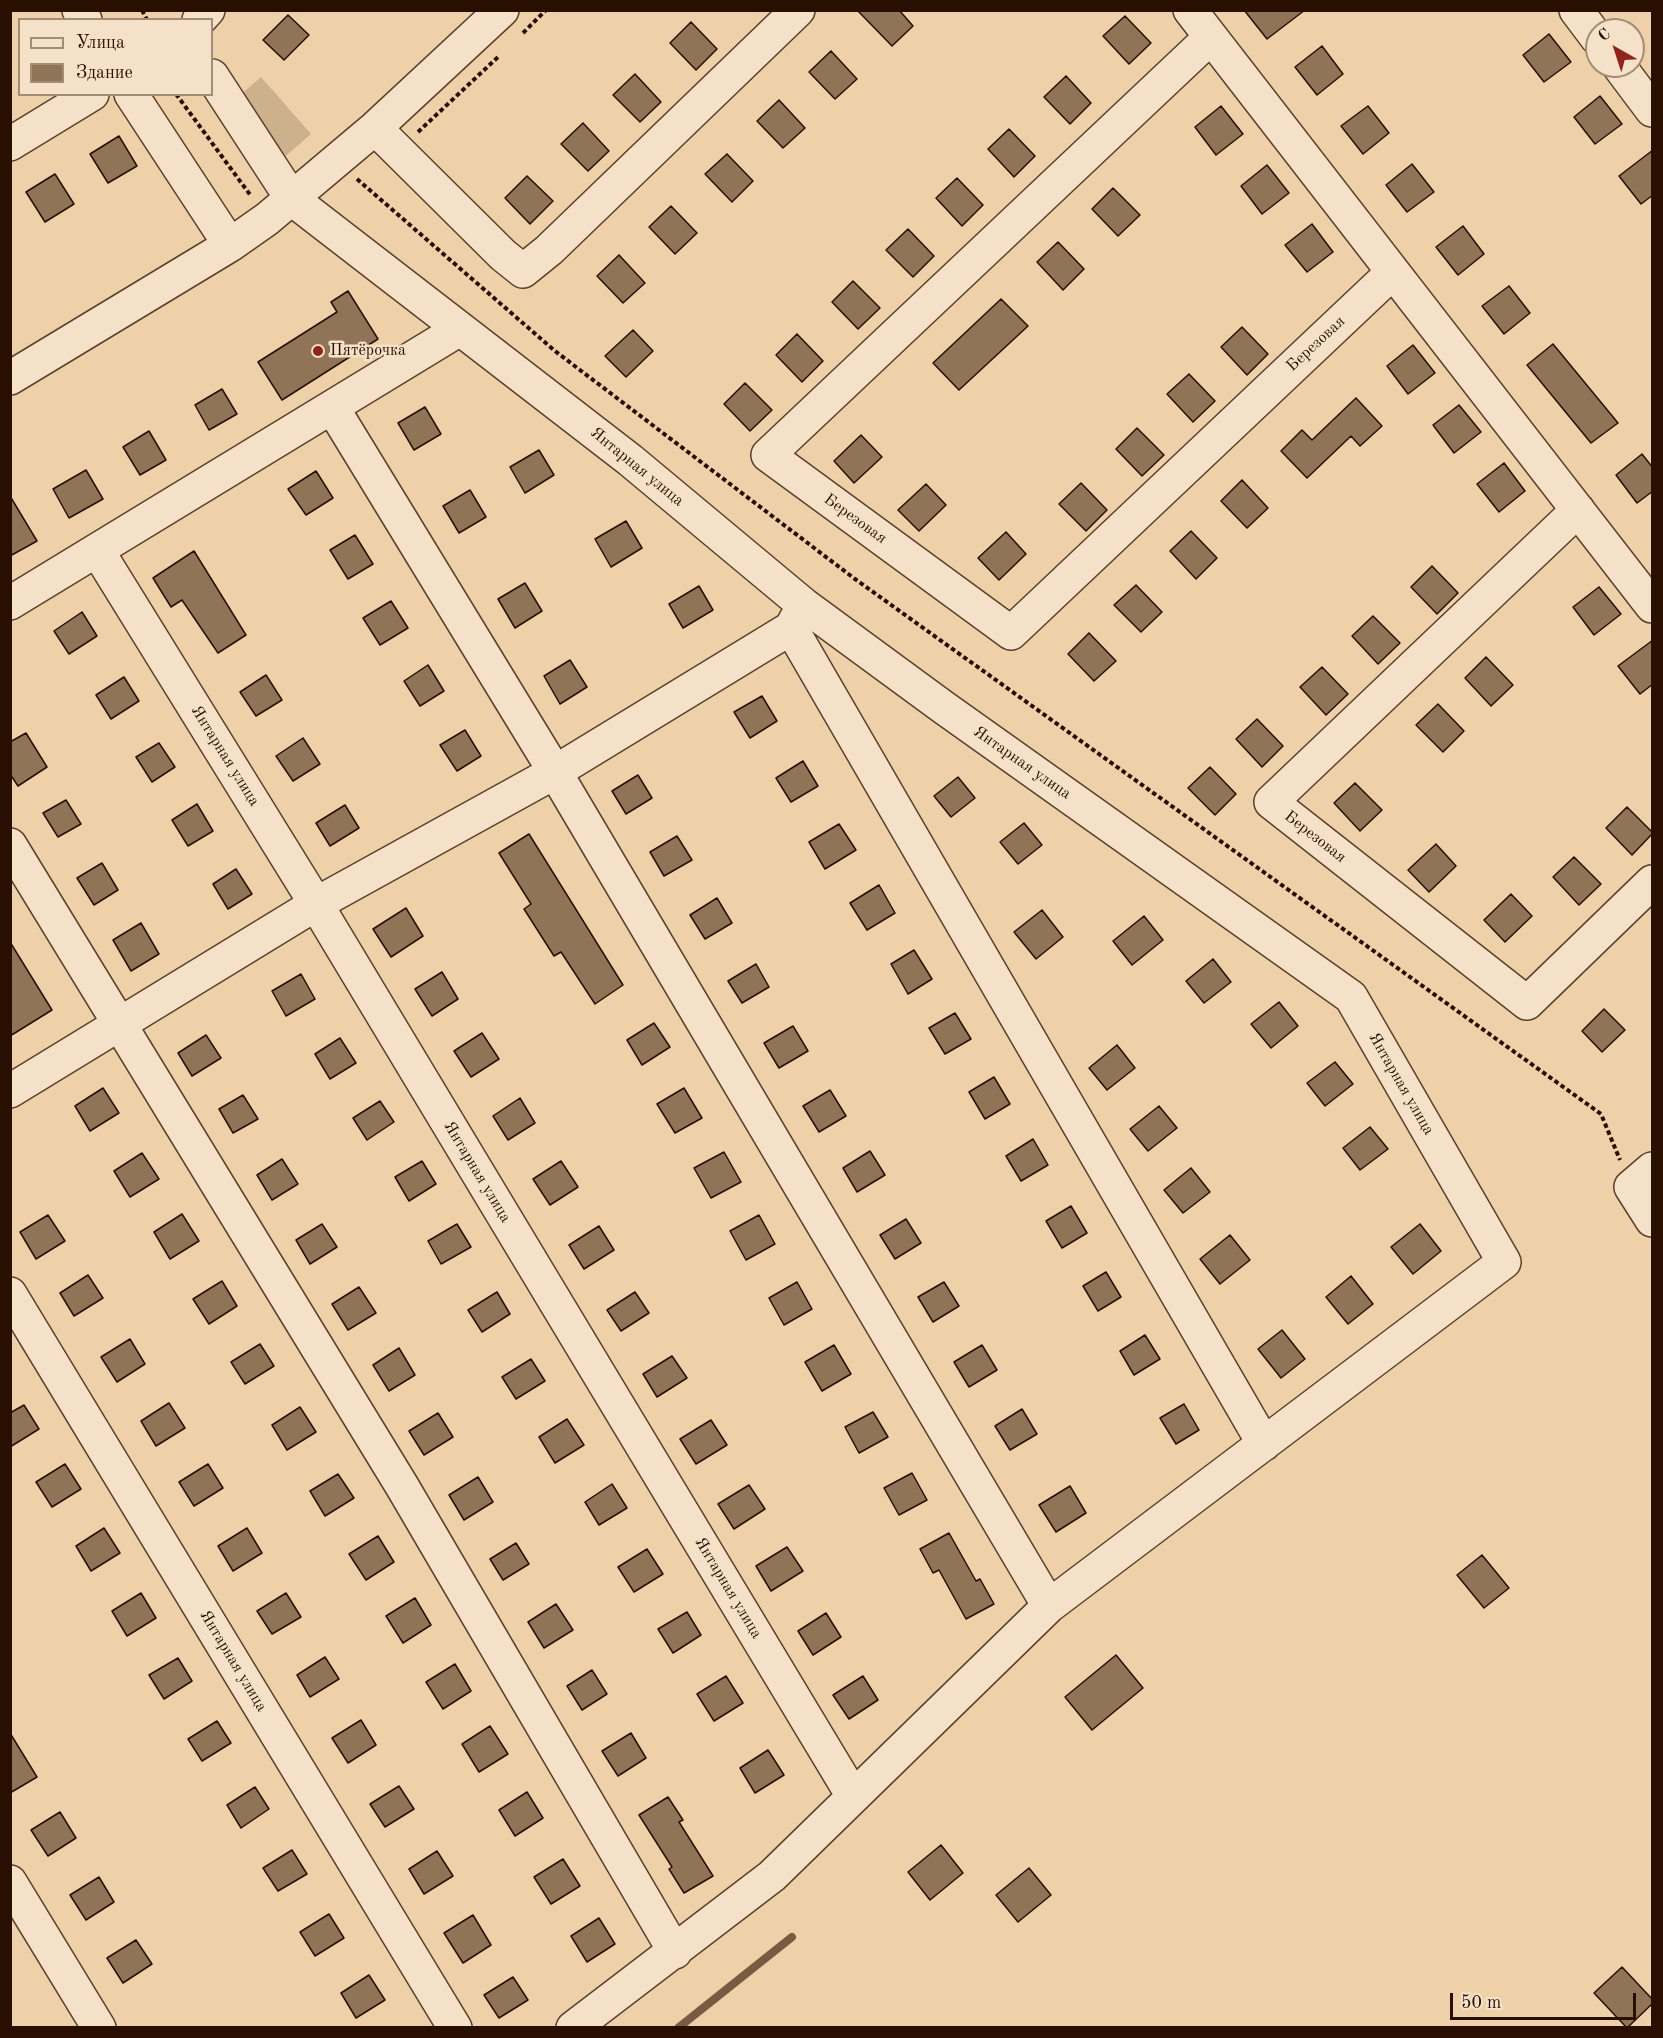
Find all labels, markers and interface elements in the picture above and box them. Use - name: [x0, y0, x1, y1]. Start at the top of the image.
- legend: [18, 18, 213, 96]
- north arrow: [1585, 18, 1645, 78]
- text: С: [1596, 26, 1614, 45]
- text: Улица: [76, 34, 125, 52]
- text: Здание: [76, 64, 133, 82]
- street label: Березовая: [1283, 312, 1349, 376]
- place label: Пятёрочка: [330, 341, 406, 361]
- marker: Пятёрочка: [311, 344, 325, 358]
- street label: Янтарная улица: [586, 423, 688, 511]
- street label: Березовая: [820, 490, 890, 548]
- street label: Янтарная улица: [186, 702, 264, 810]
- street label: Янтарная улица: [969, 722, 1075, 804]
- street label: Березовая: [1280, 807, 1350, 867]
- street label: Янтарная улица: [1364, 1029, 1438, 1139]
- street label: Янтарная улица: [439, 1118, 515, 1226]
- street label: Янтарная улица: [690, 1534, 766, 1642]
- street label: Янтарная улица: [195, 1607, 271, 1715]
- scale bar: [1453, 1981, 1639, 2019]
- text: 50 m: [1461, 1994, 1501, 2012]

